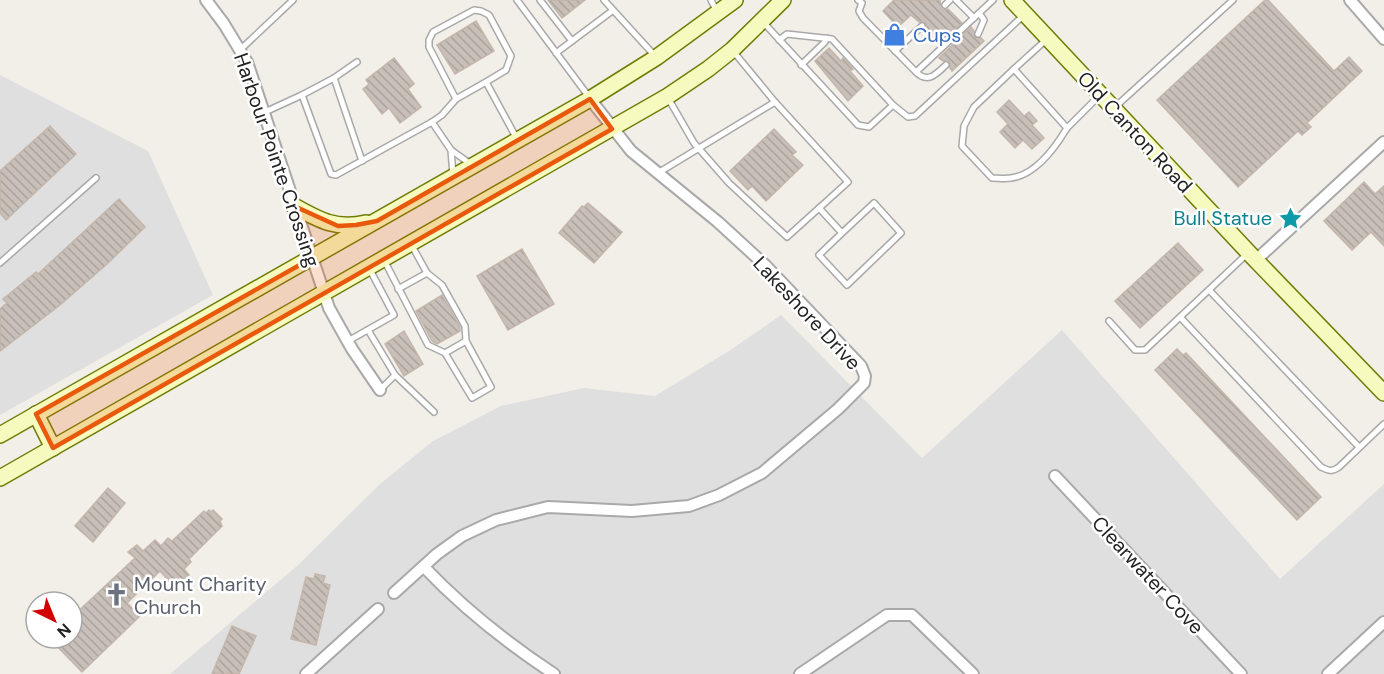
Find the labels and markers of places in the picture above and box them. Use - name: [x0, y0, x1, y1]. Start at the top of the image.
- shop icon: Cups: [882, 22, 908, 48]
- place label: Cups: [913, 22, 961, 48]
- place label: Bull Statue: [1174, 205, 1272, 231]
- place icon: Bull Statue: [1277, 205, 1303, 231]
- place label: Mount Charity Church: [134, 571, 267, 620]
- church icon: Mount Charity Church: [103, 582, 129, 608]

